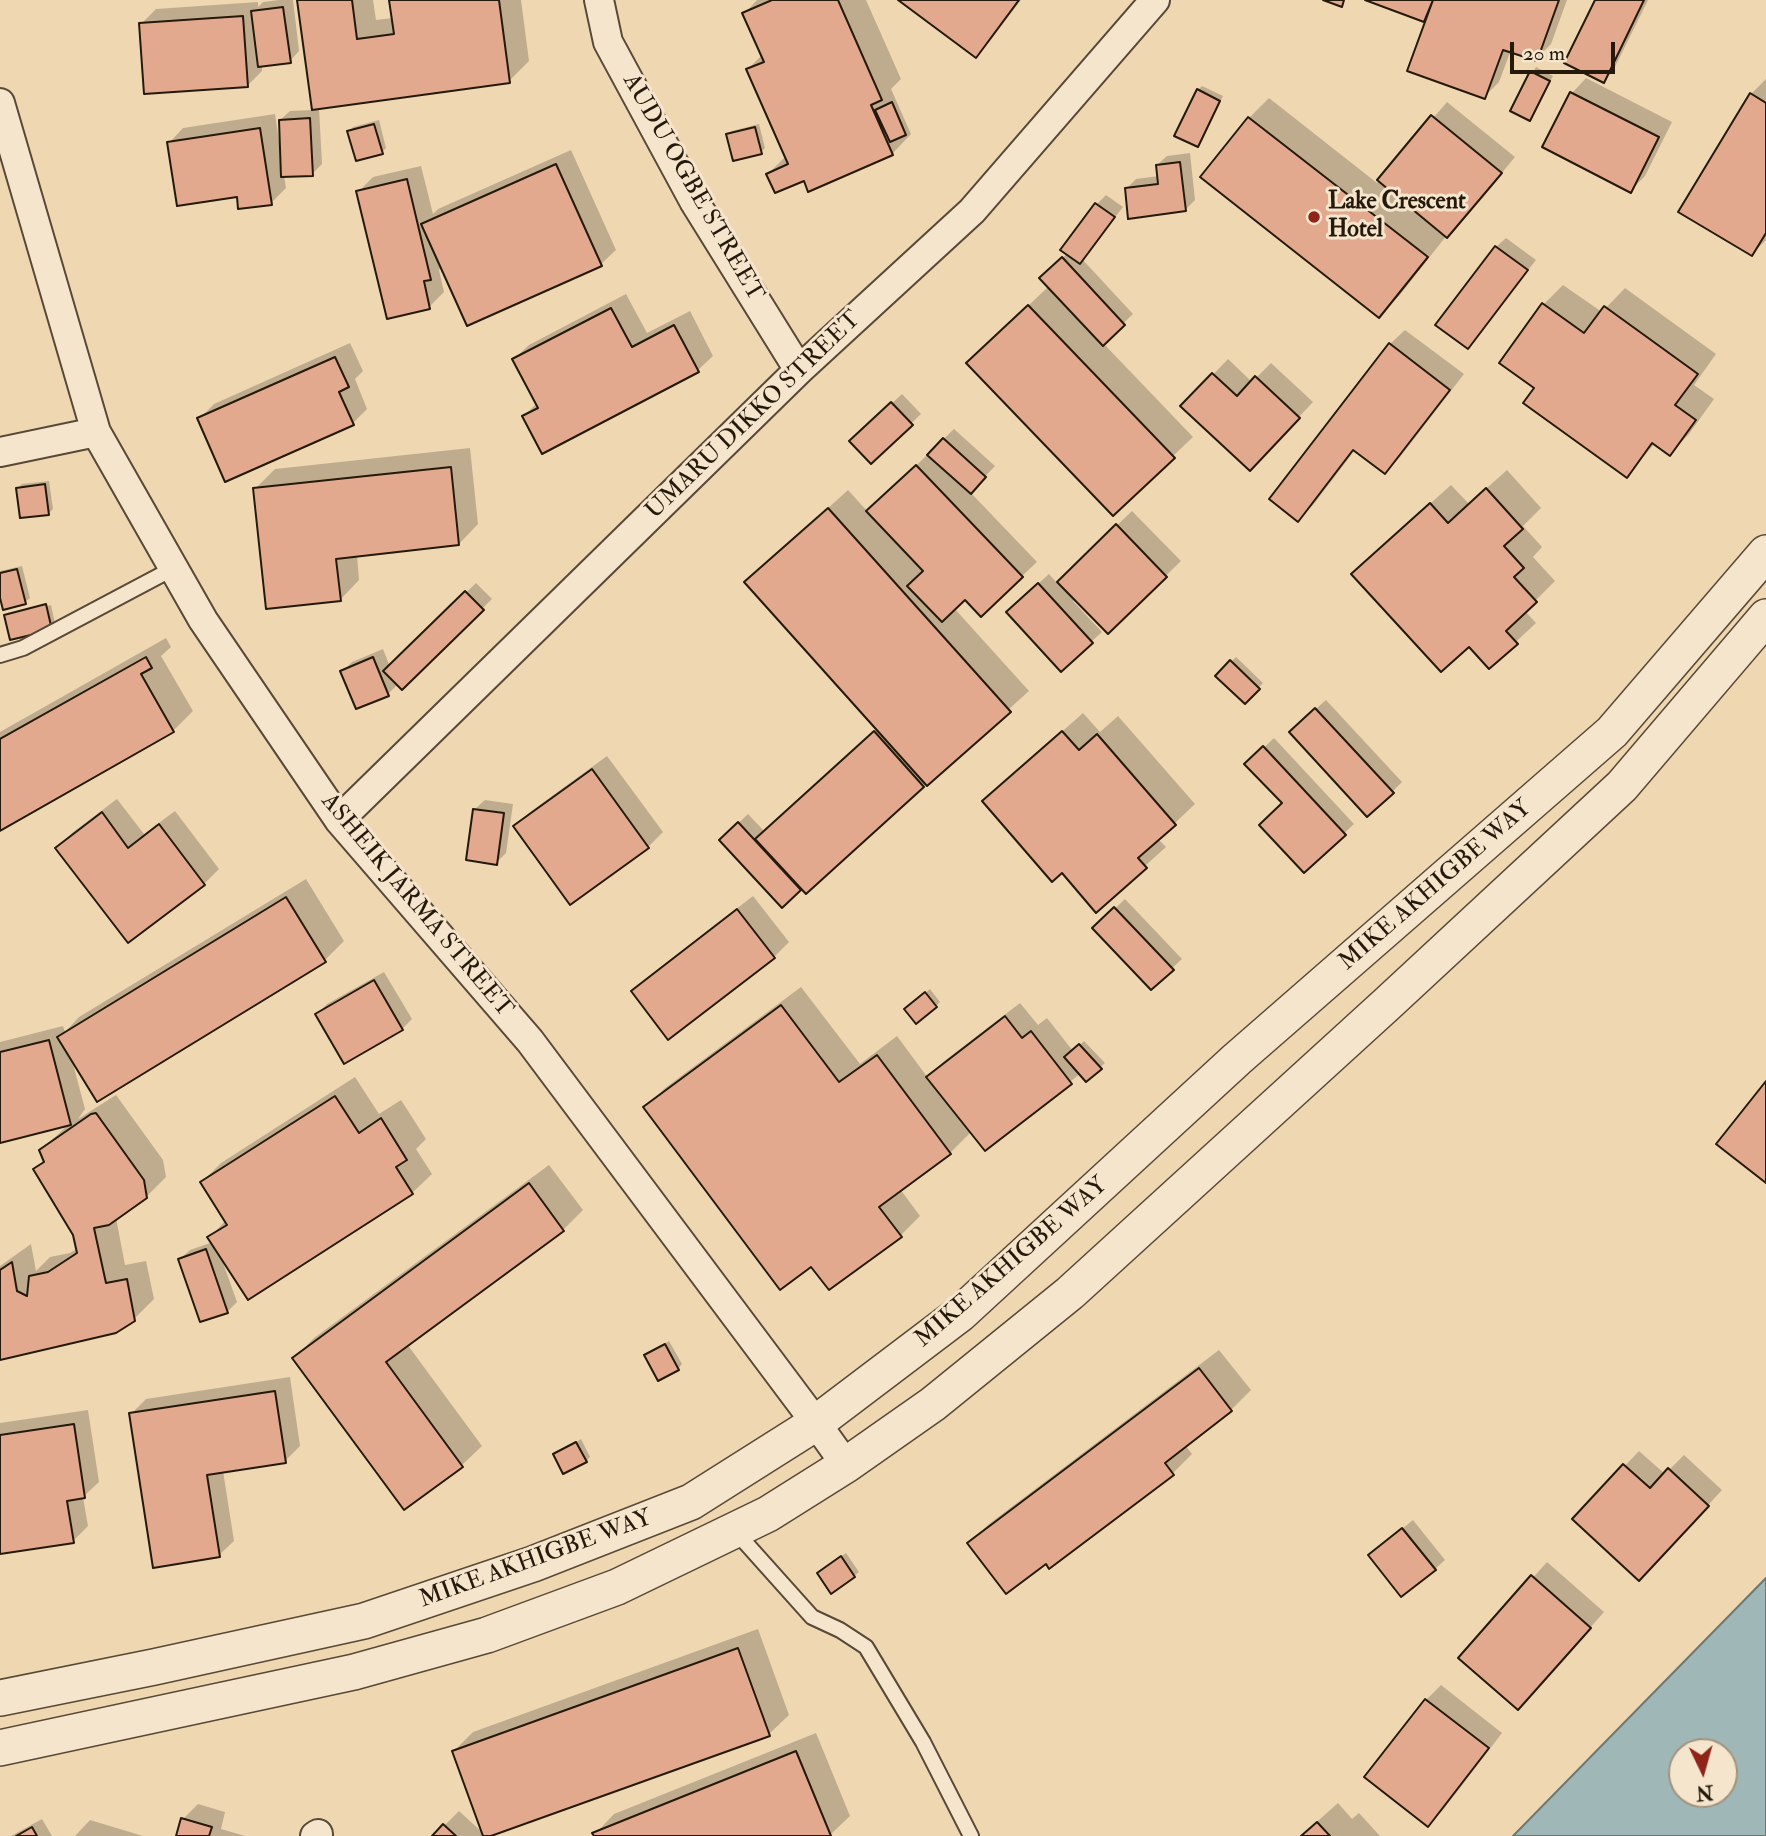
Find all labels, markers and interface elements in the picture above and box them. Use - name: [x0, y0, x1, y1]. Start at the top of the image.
- scale bar: [1514, 28, 1619, 72]
- text: 20 m: [1523, 40, 1565, 67]
- street label: AUDU OGBE STREET: [615, 69, 769, 307]
- place label: Lake Crescent Hotel: [1328, 189, 1466, 245]
- marker: Lake Crescent Hotel: [1306, 209, 1322, 225]
- street label: UMARU DIKKO STREET: [641, 306, 867, 526]
- street label: ASHEIK JARMA STREET: [314, 788, 518, 1024]
- street label: MIKE AKHIGBE WAY: [1334, 795, 1538, 977]
- street label: MIKE AKHIGBE WAY: [910, 1172, 1114, 1354]
- street label: MIKE AKHIGBE WAY: [416, 1505, 656, 1615]
- north arrow: [1668, 1738, 1738, 1808]
- text: N: [1695, 1779, 1714, 1805]

